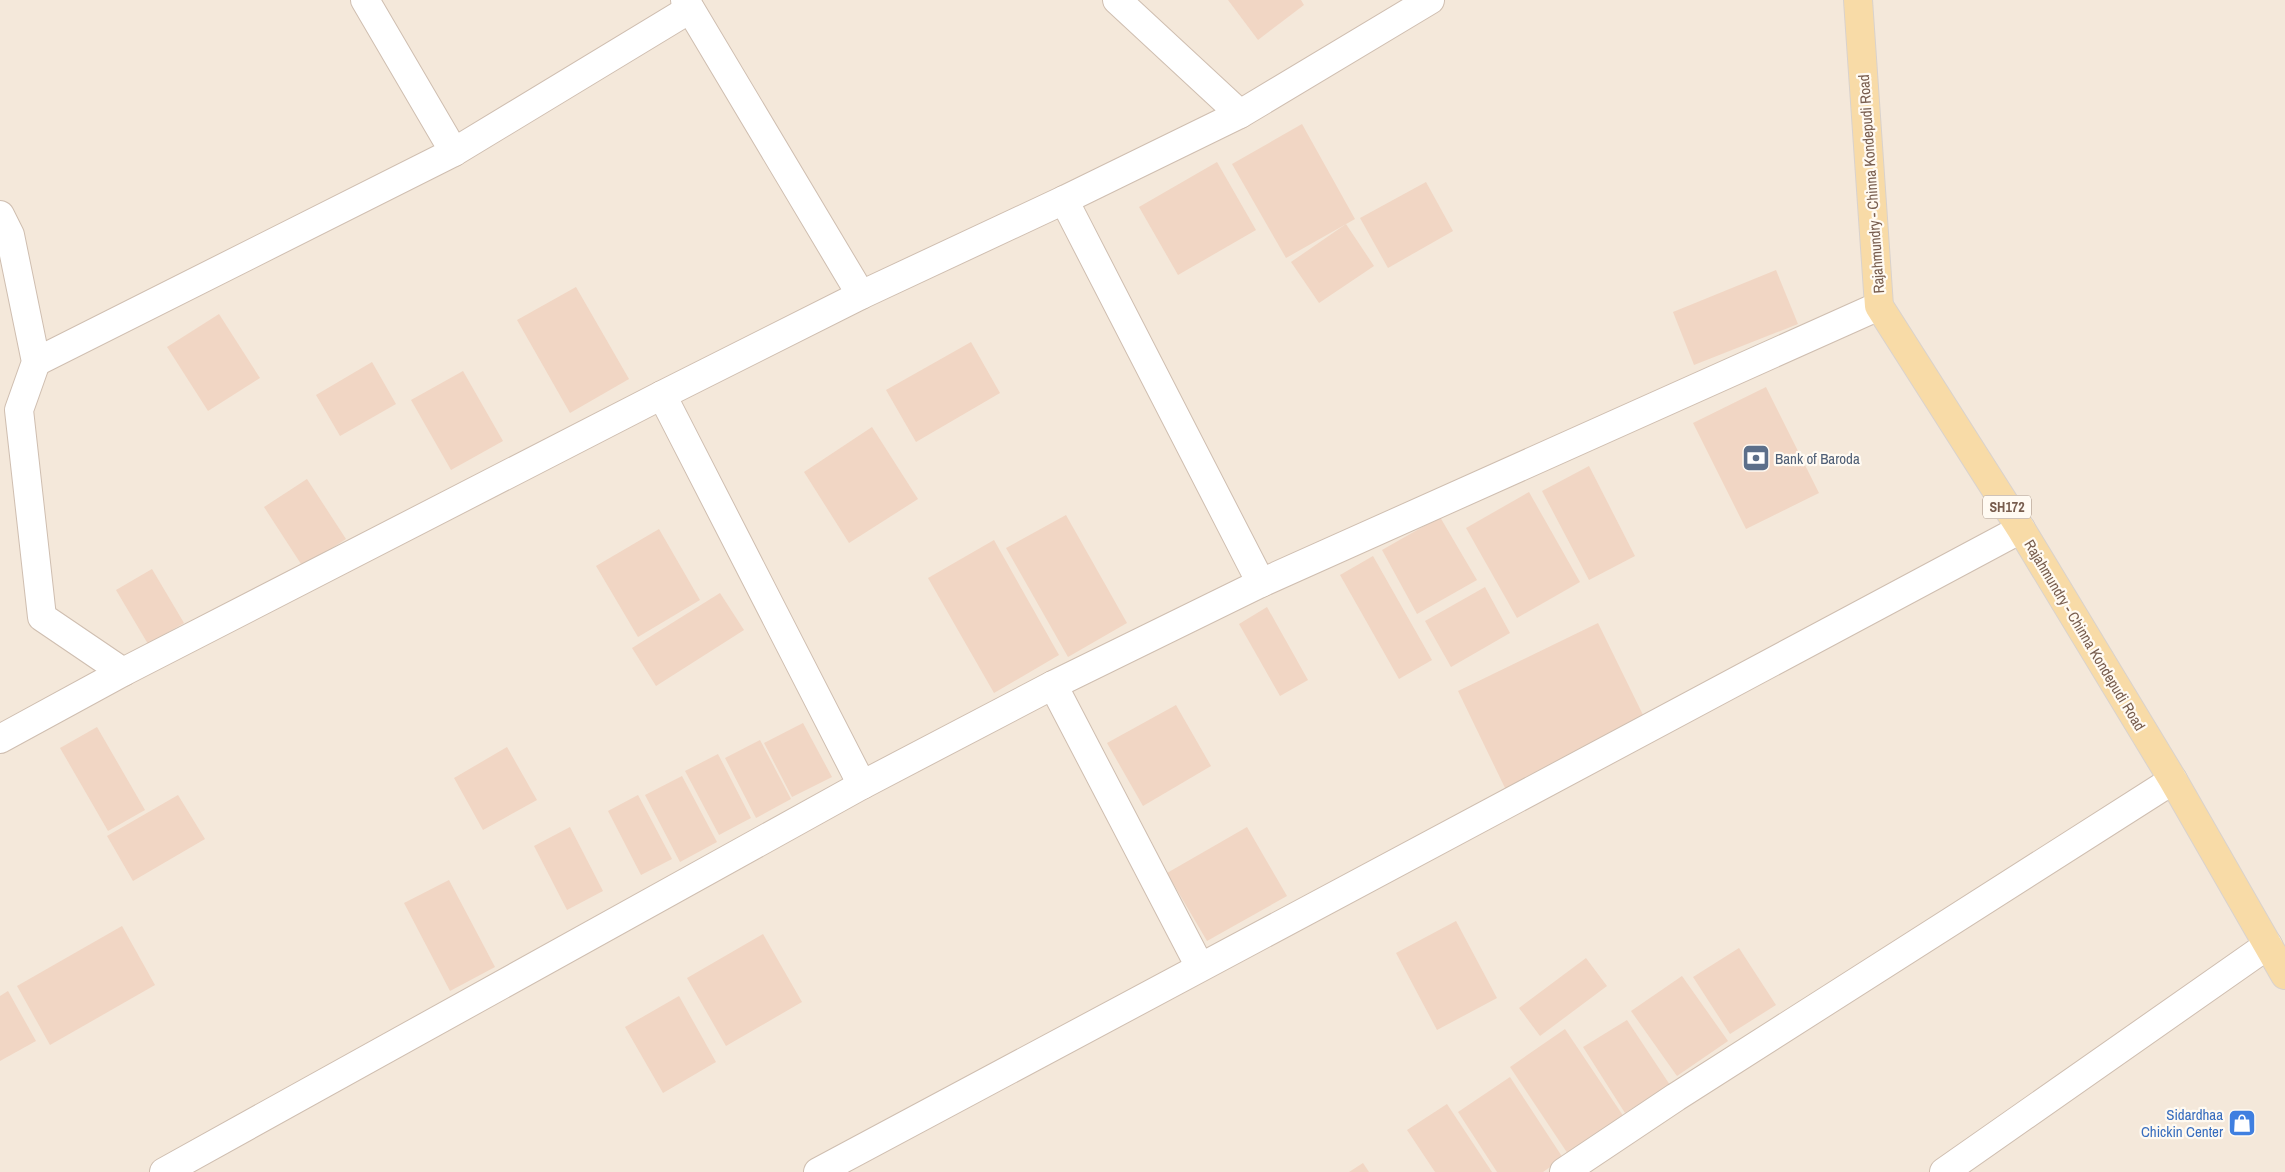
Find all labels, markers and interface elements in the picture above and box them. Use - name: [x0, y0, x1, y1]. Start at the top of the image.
- street label: Rajahmundry - Chinna Kondepudi Road: [1853, 74, 1889, 294]
- bank icon: Bank of Baroda: [1741, 443, 1771, 473]
- place label: Bank of Baroda: [1775, 448, 1860, 469]
- road number: SH172: [1983, 496, 2031, 518]
- street label: Rajahmundry - Chinna Kondepudi Road: [2019, 536, 2151, 734]
- place label: Sidardhaa Chickin Center: [2141, 1104, 2223, 1142]
- shop icon: Sidardhaa Chickin Center: [2227, 1108, 2257, 1138]

